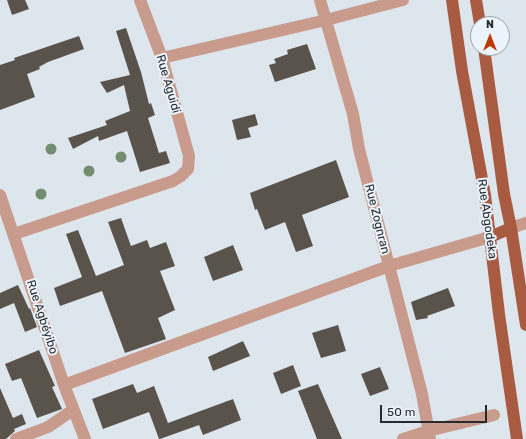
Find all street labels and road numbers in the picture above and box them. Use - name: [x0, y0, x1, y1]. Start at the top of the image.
- street label: Rue Aguidi: [153, 53, 183, 115]
- street label: Rue Abgodeka: [474, 178, 500, 260]
- street label: Rue Zognran: [361, 183, 393, 255]
- street label: Rue Agbéyibo: [23, 278, 61, 356]

